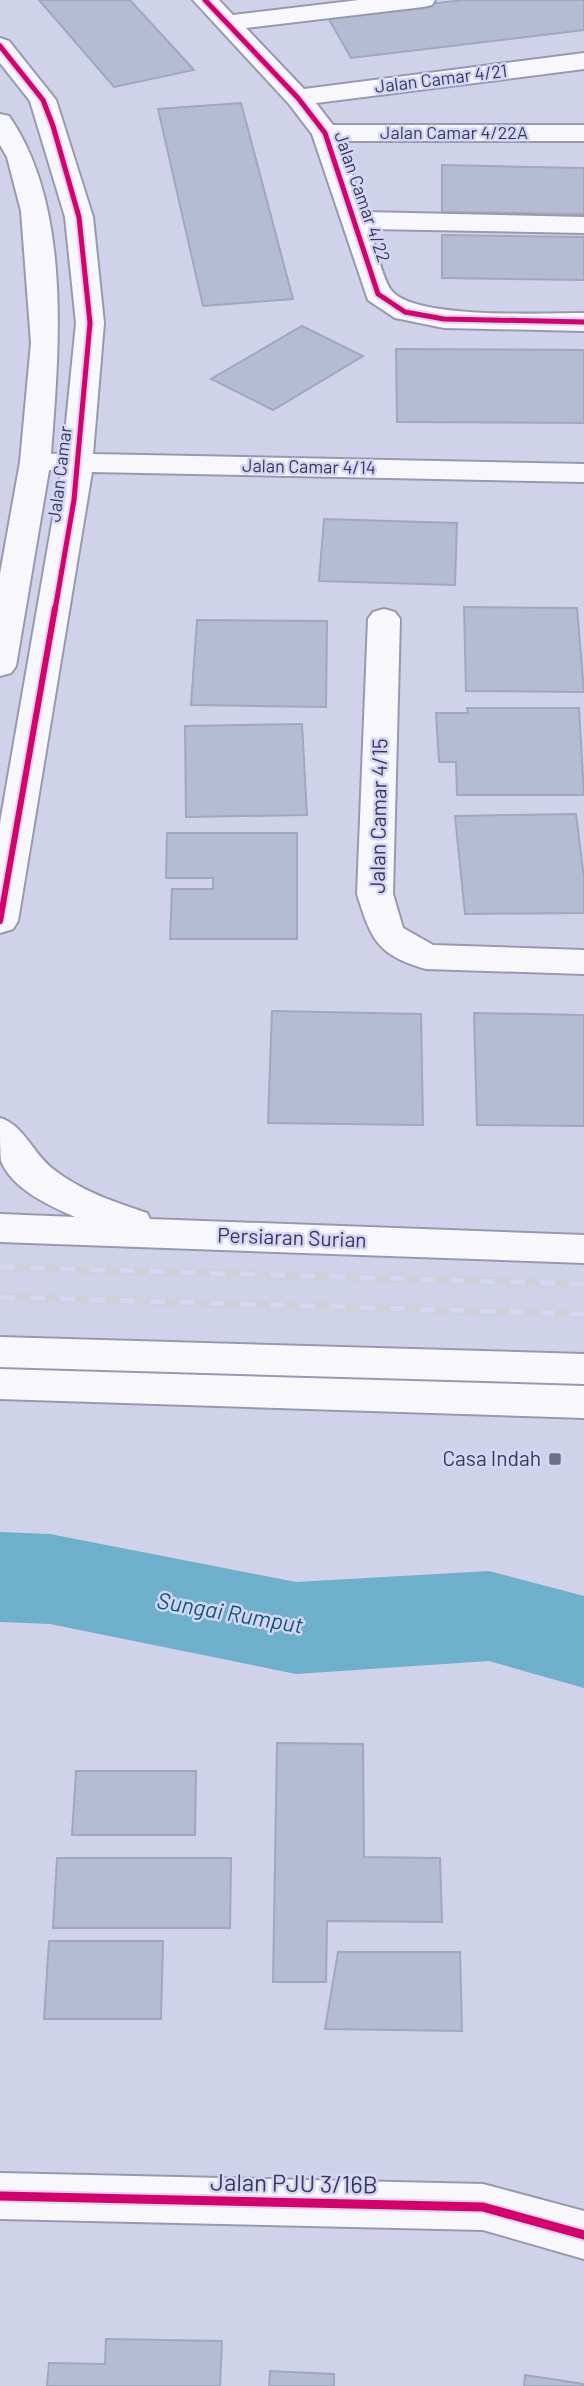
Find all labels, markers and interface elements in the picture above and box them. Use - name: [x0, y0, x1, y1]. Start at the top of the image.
- street label: Jalan Camar 4/21: [373, 59, 508, 97]
- street label: Jalan Camar 4/22A: [380, 121, 528, 143]
- street label: Jalan Camar 4/22: [330, 128, 396, 265]
- street label: Jalan Camar: [42, 424, 76, 523]
- street label: Jalan Camar 4/14: [242, 454, 376, 478]
- street label: Jalan Camar 4/15: [364, 738, 391, 894]
- street label: Persiaran Surian: [217, 1221, 367, 1252]
- place label: Casa Indah: [443, 1445, 541, 1470]
- marker: Casa Indah: [547, 1451, 563, 1467]
- water label: Sungai Rumput: [155, 1585, 305, 1639]
- street label: Jalan PJU 3/16B: [210, 2167, 378, 2198]

